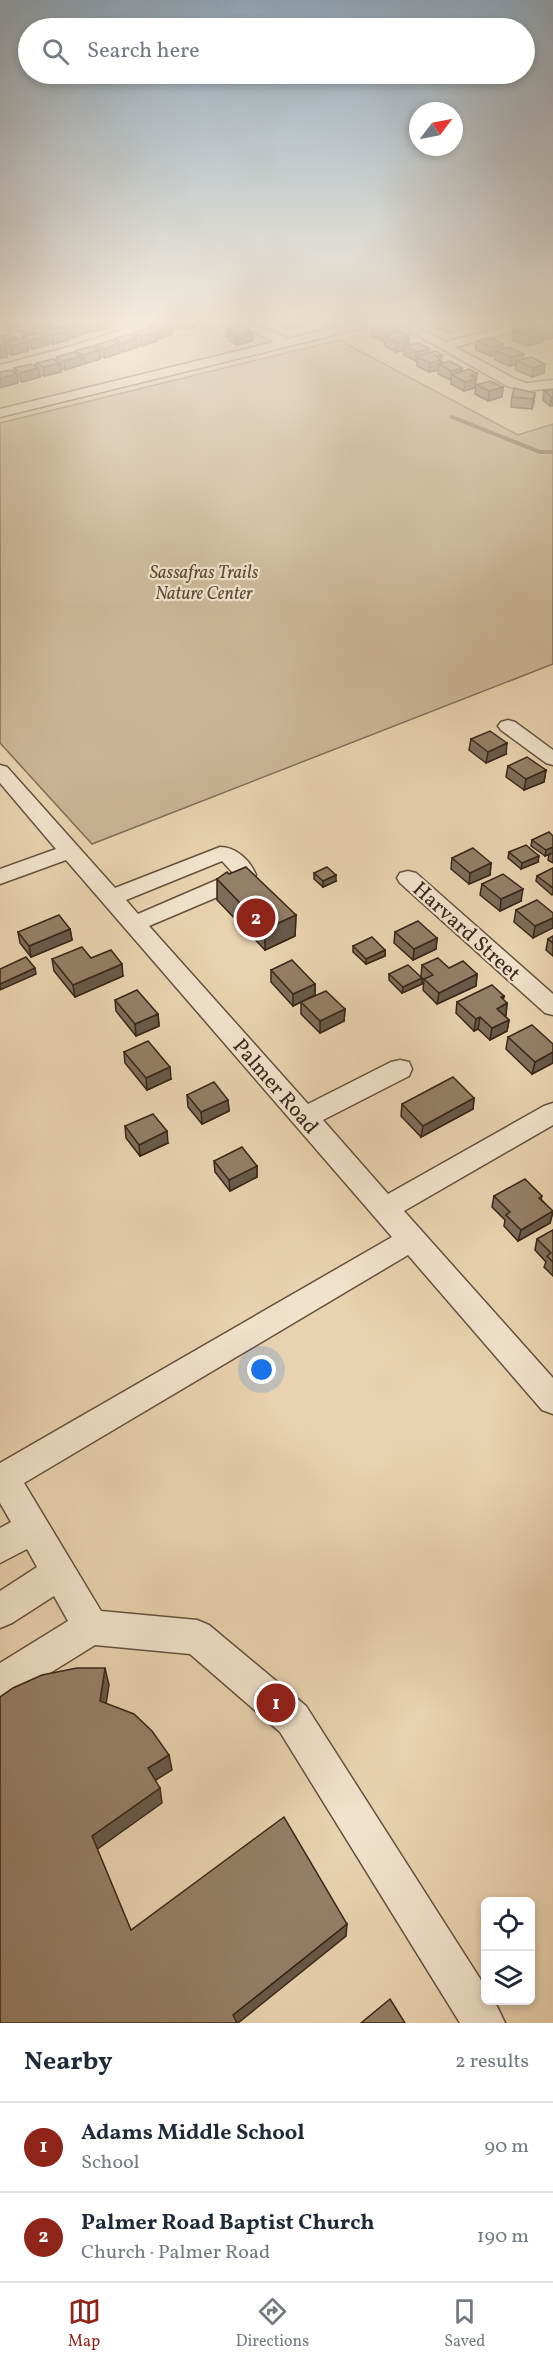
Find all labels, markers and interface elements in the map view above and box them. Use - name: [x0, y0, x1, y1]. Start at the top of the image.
- search box: [18, 18, 535, 84]
- icon: search: [39, 35, 72, 68]
- text: Search here: [87, 36, 200, 67]
- north arrow: [409, 102, 463, 156]
- park label: Sassafras Trails Nature Center: [150, 561, 259, 607]
- street label: Harvard Street: [406, 876, 526, 989]
- pin: 2: [236, 896, 276, 940]
- street label: Palmer Road: [225, 1033, 324, 1141]
- your location: [247, 1355, 276, 1384]
- pin: 1: [256, 1680, 296, 1726]
- map controls: [481, 1897, 535, 2005]
- button: locate: [481, 1897, 535, 1951]
- button: layers: [481, 1951, 535, 2005]
- text: Nearby: [24, 2044, 113, 2080]
- text: 2 results: [455, 2048, 529, 2076]
- text: Adams Middle School: [81, 2118, 305, 2149]
- text: 1: [39, 2133, 48, 2161]
- text: 90 m: [485, 2133, 529, 2161]
- text: School: [81, 2149, 139, 2177]
- text: Palmer Road Baptist Church: [81, 2208, 375, 2239]
- text: 2: [38, 2223, 49, 2251]
- text: 190 m: [477, 2223, 529, 2251]
- text: Church · Palmer Road: [81, 2239, 270, 2267]
- tab: Map: [68, 2295, 101, 2353]
- tab: Directions: [236, 2295, 309, 2353]
- tab: Saved: [444, 2295, 485, 2353]

